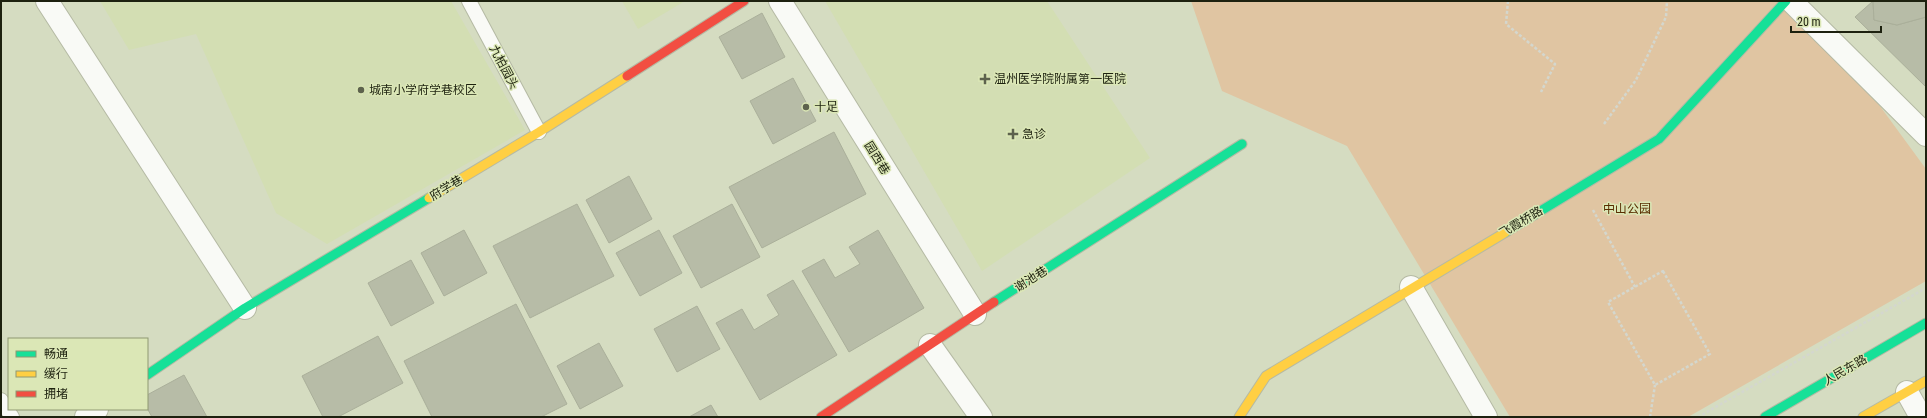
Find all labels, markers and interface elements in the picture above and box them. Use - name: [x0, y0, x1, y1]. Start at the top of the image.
- scale bar: [1791, 8, 1881, 34]
- text: 20 m: [1797, 15, 1821, 29]
- street label: 九柏园头: [487, 43, 521, 91]
- place label: 温州医学院附属第一医院: [994, 72, 1126, 86]
- marker: 温州医学院附属第一医院: [979, 73, 991, 85]
- place label: 城南小学府学巷校区: [369, 83, 477, 97]
- marker: 城南小学府学巷校区: [356, 85, 366, 95]
- place label: 十足: [814, 100, 838, 114]
- marker: 十足: [801, 102, 811, 112]
- place label: 急诊: [1022, 127, 1046, 141]
- marker: 急诊: [1007, 128, 1019, 140]
- street label: 园西巷: [862, 139, 892, 177]
- street label: 府学巷: [427, 173, 465, 203]
- park label: 中山公园: [1603, 202, 1651, 216]
- street label: 飞霞桥路: [1497, 204, 1545, 240]
- street label: 谢池巷: [1012, 264, 1050, 294]
- legend: [8, 338, 148, 410]
- text: 畅通: [44, 347, 68, 361]
- street label: 人民东路: [1821, 352, 1869, 388]
- text: 缓行: [44, 367, 68, 381]
- text: 拥堵: [44, 387, 68, 401]

